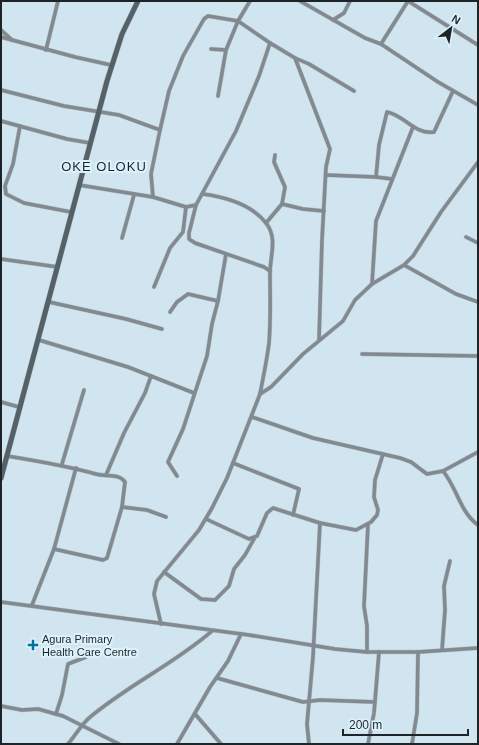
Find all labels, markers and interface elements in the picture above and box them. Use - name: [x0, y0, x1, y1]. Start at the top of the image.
- north arrow: [431, 8, 471, 48]
- text: N: [450, 12, 463, 27]
- district label: OKE OLOKU: [61, 159, 147, 174]
- place label: Agura Primary Health Care Centre: [42, 633, 137, 658]
- marker: Agura Primary Health Care Centre: [27, 639, 39, 651]
- scale bar: [343, 711, 468, 737]
- text: 200 m: [349, 718, 382, 732]

